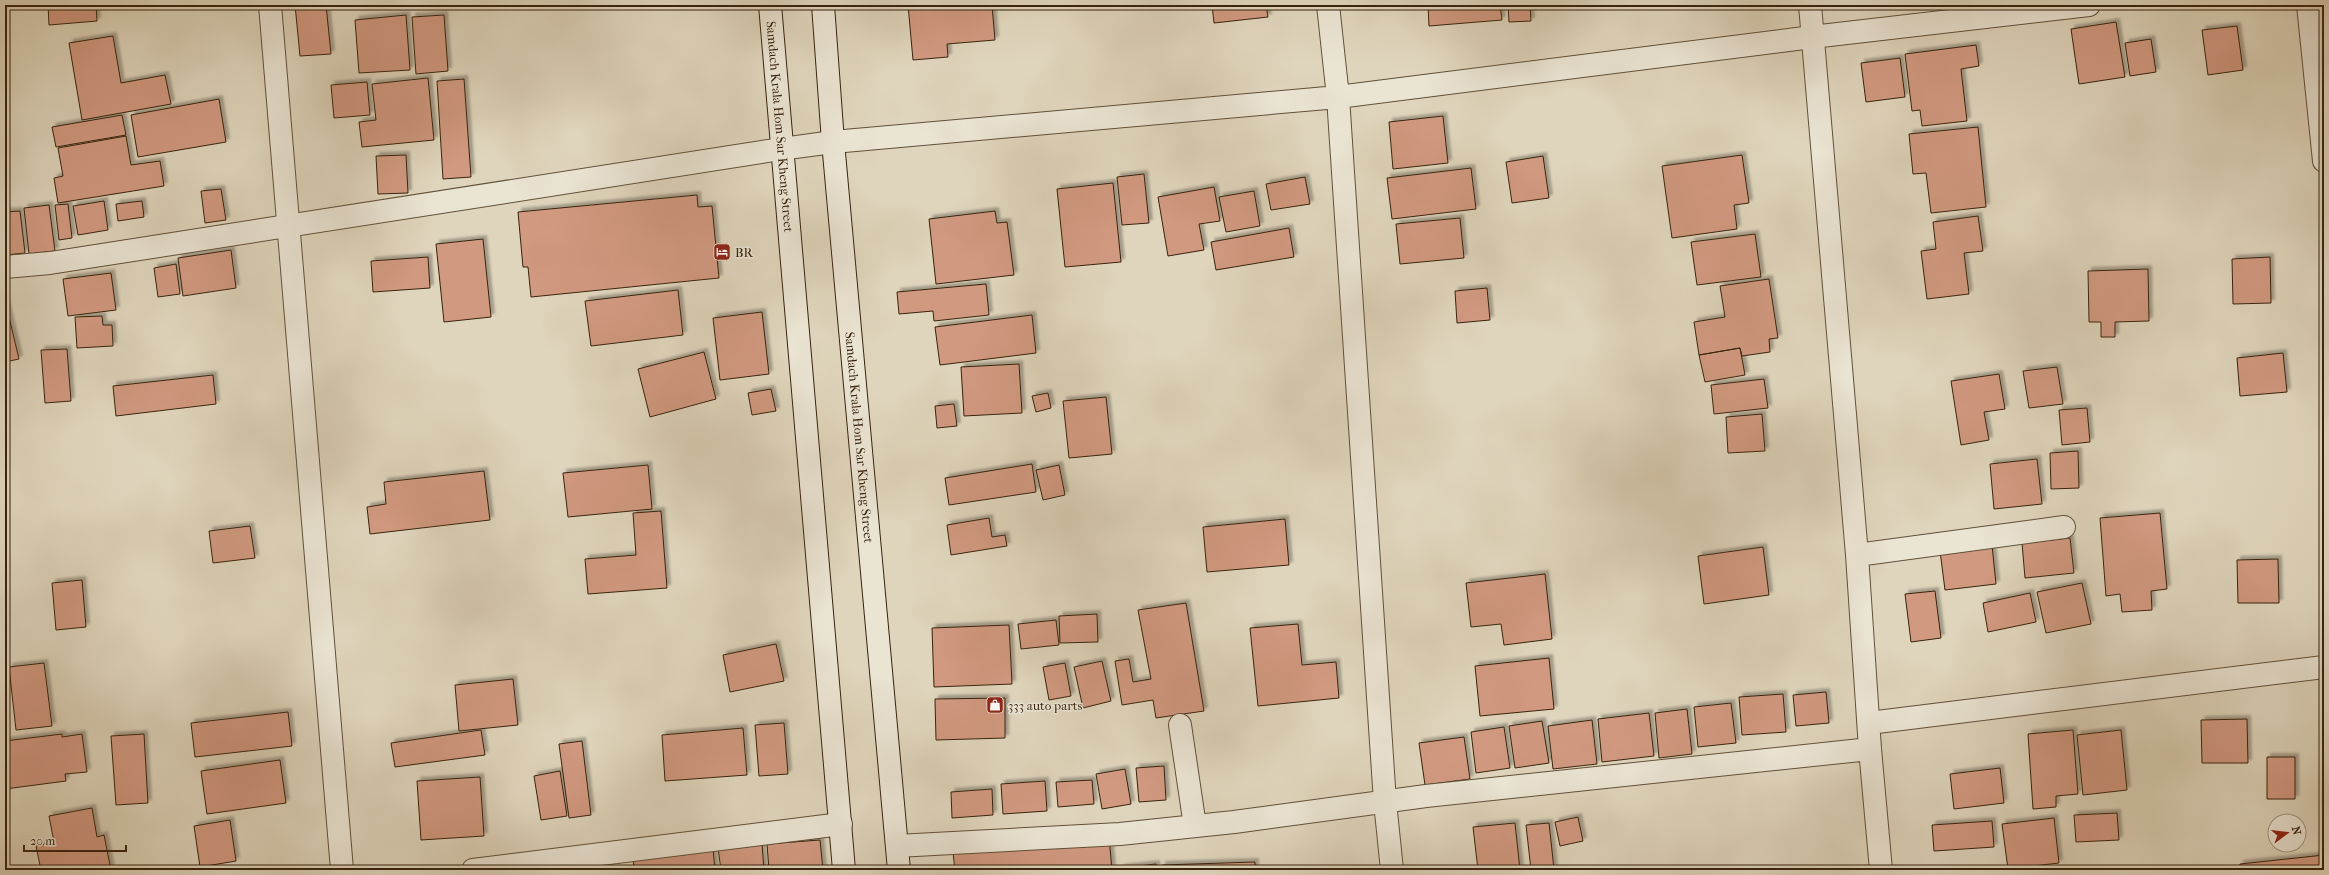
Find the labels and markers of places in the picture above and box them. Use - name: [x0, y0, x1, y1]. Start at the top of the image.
- hotel icon: BR: [712, 242, 732, 262]
- place label: BR: [735, 245, 753, 260]
- shop icon: 333 auto parts: [985, 695, 1005, 715]
- place label: 333 auto parts: [1008, 698, 1082, 713]

